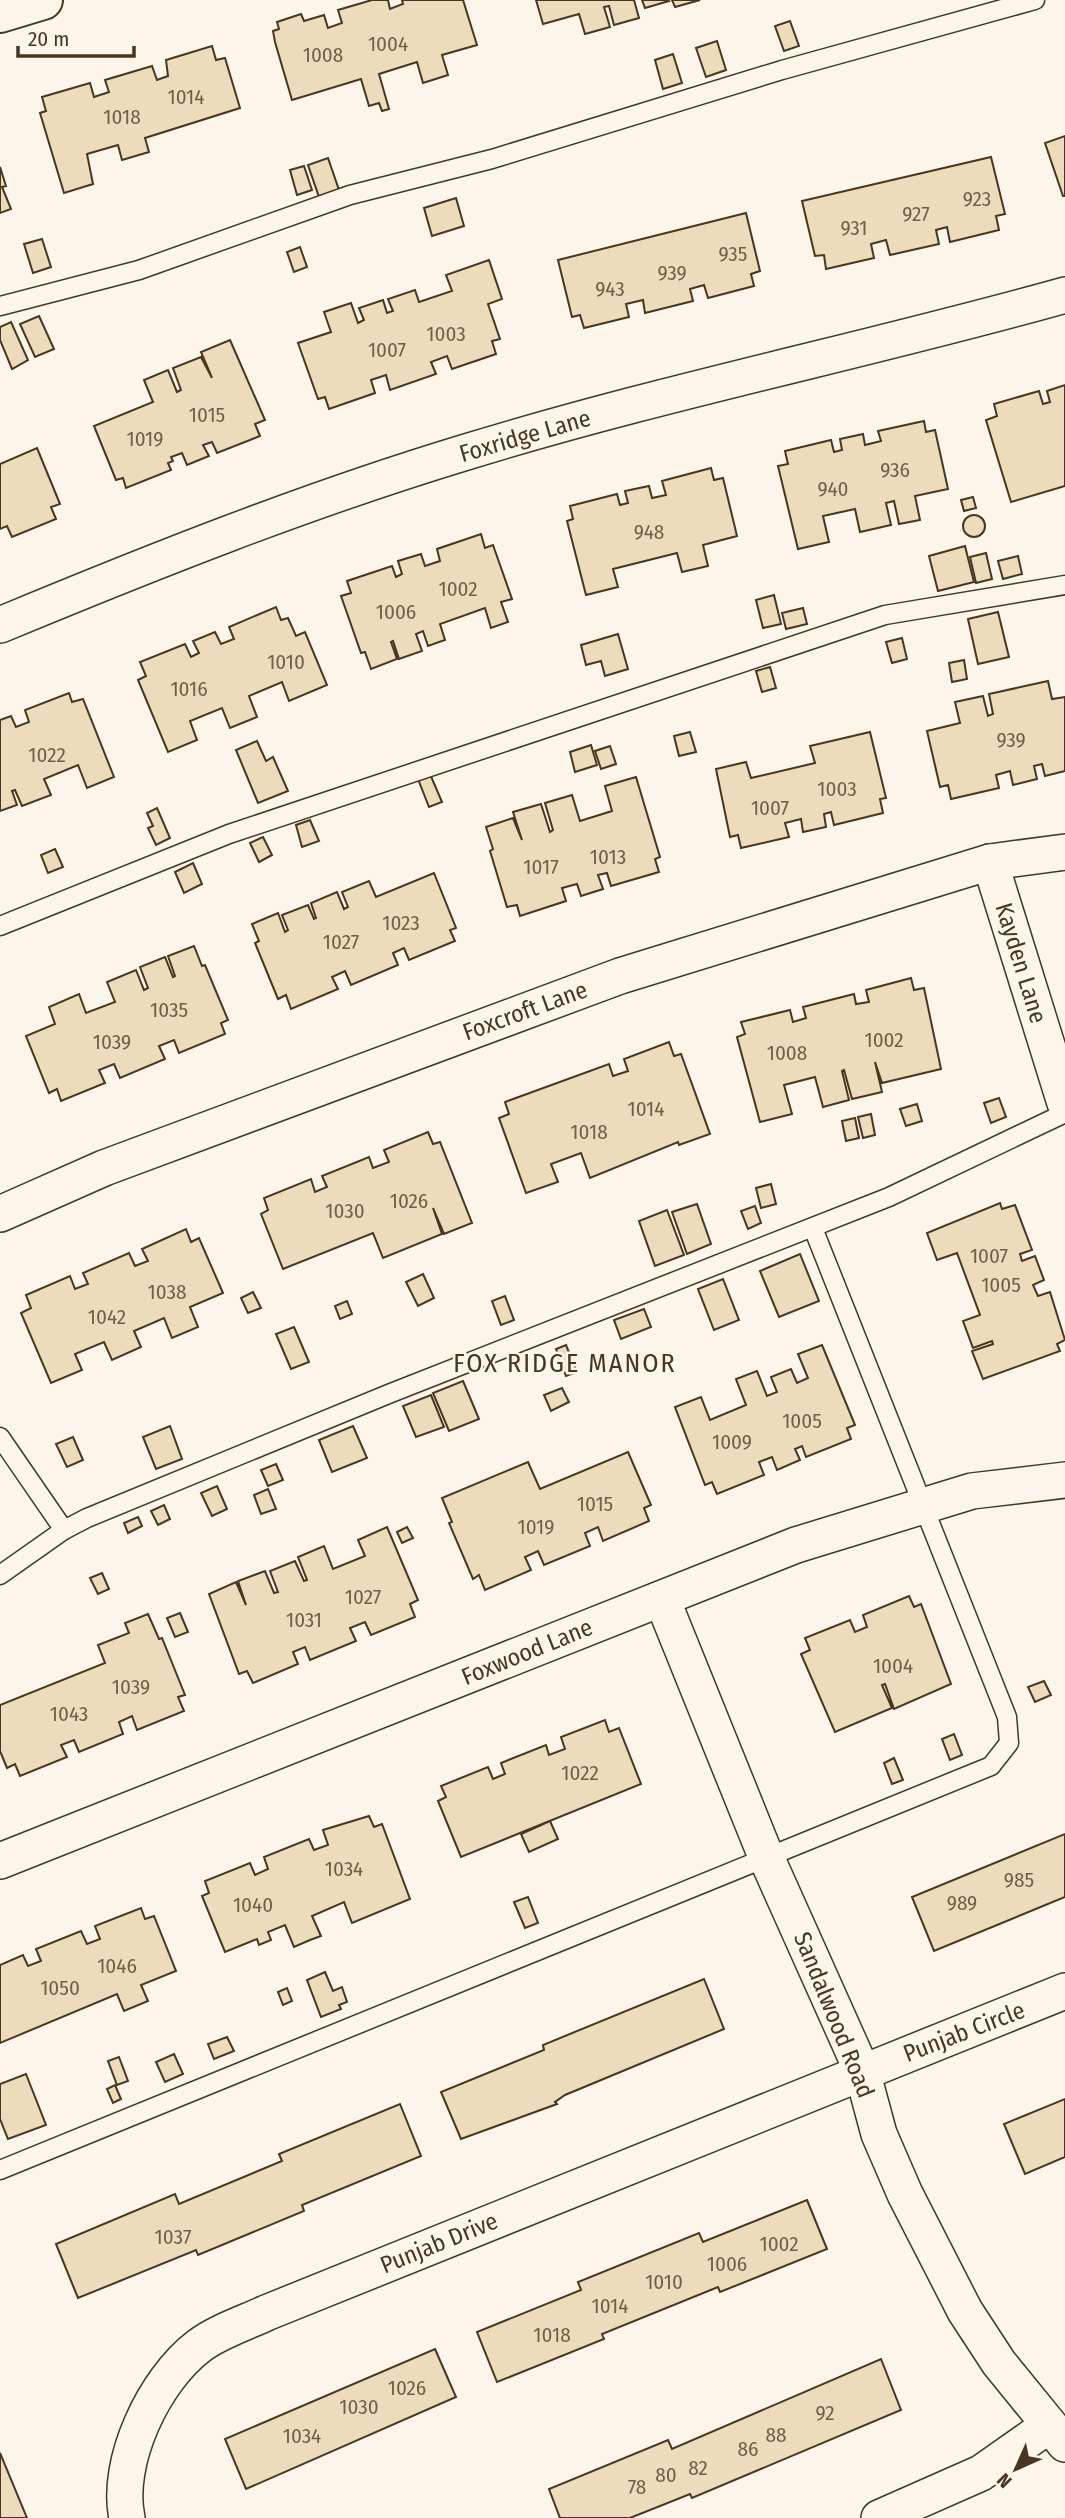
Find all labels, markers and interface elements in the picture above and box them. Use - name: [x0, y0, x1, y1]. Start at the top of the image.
- scale bar: [18, 14, 133, 58]
- text: 20 m: [28, 26, 69, 52]
- house number: 1004: [368, 31, 408, 57]
- house number: 1008: [303, 42, 343, 68]
- house number: 1014: [168, 84, 204, 110]
- house number: 1018: [103, 104, 141, 130]
- house number: 923: [963, 186, 991, 212]
- house number: 927: [902, 201, 930, 227]
- house number: 931: [841, 215, 867, 241]
- house number: 935: [719, 241, 747, 267]
- house number: 939: [657, 260, 687, 286]
- house number: 943: [595, 276, 625, 302]
- house number: 1003: [426, 321, 466, 347]
- house number: 1007: [368, 337, 406, 363]
- house number: 1015: [189, 402, 225, 428]
- street label: Foxridge Lane: [456, 404, 594, 468]
- house number: 1019: [126, 426, 164, 452]
- house number: 936: [880, 457, 910, 483]
- house number: 940: [817, 476, 849, 502]
- house number: 948: [634, 519, 664, 545]
- house number: 1002: [438, 576, 478, 602]
- house number: 1006: [376, 599, 416, 625]
- house number: 1010: [267, 649, 305, 675]
- house number: 1016: [170, 676, 208, 702]
- house number: 939: [996, 727, 1026, 753]
- house number: 1022: [28, 742, 66, 768]
- house number: 1003: [817, 776, 857, 802]
- house number: 1007: [751, 795, 789, 821]
- house number: 1013: [590, 844, 626, 870]
- house number: 1017: [523, 854, 559, 880]
- street label: Kayden Lane: [989, 899, 1053, 1027]
- house number: 1023: [382, 910, 420, 936]
- house number: 1027: [323, 929, 359, 955]
- street label: Foxcroft Lane: [459, 976, 591, 1046]
- house number: 1035: [150, 997, 188, 1023]
- house number: 1002: [864, 1027, 904, 1053]
- house number: 1039: [93, 1029, 131, 1055]
- house number: 1008: [767, 1040, 807, 1066]
- house number: 1014: [628, 1096, 664, 1122]
- house number: 1018: [570, 1119, 608, 1145]
- house number: 1026: [390, 1188, 428, 1214]
- house number: 1030: [325, 1198, 365, 1224]
- house number: 1007: [970, 1243, 1008, 1269]
- house number: 1005: [981, 1272, 1021, 1298]
- house number: 1038: [148, 1279, 186, 1305]
- house number: 1042: [88, 1304, 126, 1330]
- district label: FOX RIDGE MANOR: [453, 1348, 677, 1379]
- house number: 1005: [782, 1408, 822, 1434]
- house number: 1009: [712, 1429, 752, 1455]
- house number: 1015: [577, 1491, 613, 1517]
- house number: 1019: [517, 1514, 555, 1540]
- house number: 1027: [345, 1584, 381, 1610]
- house number: 1031: [286, 1607, 322, 1633]
- street label: Foxwood Lane: [457, 1613, 597, 1691]
- house number: 1004: [873, 1653, 913, 1679]
- house number: 1039: [112, 1674, 150, 1700]
- house number: 1043: [50, 1701, 88, 1727]
- house number: 1022: [561, 1760, 599, 1786]
- house number: 1034: [325, 1856, 363, 1882]
- house number: 985: [1004, 1867, 1034, 1893]
- house number: 989: [947, 1890, 977, 1916]
- house number: 1040: [233, 1892, 273, 1918]
- street label: Sandalwood Road: [788, 1928, 880, 2102]
- house number: 1046: [97, 1953, 137, 1979]
- house number: 1050: [40, 1975, 80, 2001]
- street label: Punjab Circle: [899, 1996, 1029, 2068]
- street label: Punjab Drive: [376, 2207, 502, 2279]
- house number: 1037: [155, 2224, 191, 2250]
- house number: 1002: [759, 2231, 799, 2257]
- house number: 1006: [707, 2251, 747, 2277]
- house number: 1010: [645, 2269, 683, 2295]
- house number: 1014: [592, 2293, 628, 2319]
- house number: 1018: [533, 2322, 571, 2348]
- house number: 1026: [388, 2375, 426, 2401]
- house number: 1030: [339, 2394, 379, 2420]
- house number: 92: [815, 2400, 835, 2426]
- house number: 88: [766, 2422, 787, 2448]
- house number: 1034: [283, 2423, 321, 2449]
- north arrow: [981, 2434, 1051, 2504]
- house number: 86: [738, 2436, 758, 2462]
- house number: 82: [688, 2455, 708, 2481]
- house number: 80: [655, 2462, 677, 2488]
- text: N: [992, 2469, 1016, 2493]
- house number: 78: [628, 2474, 646, 2500]

